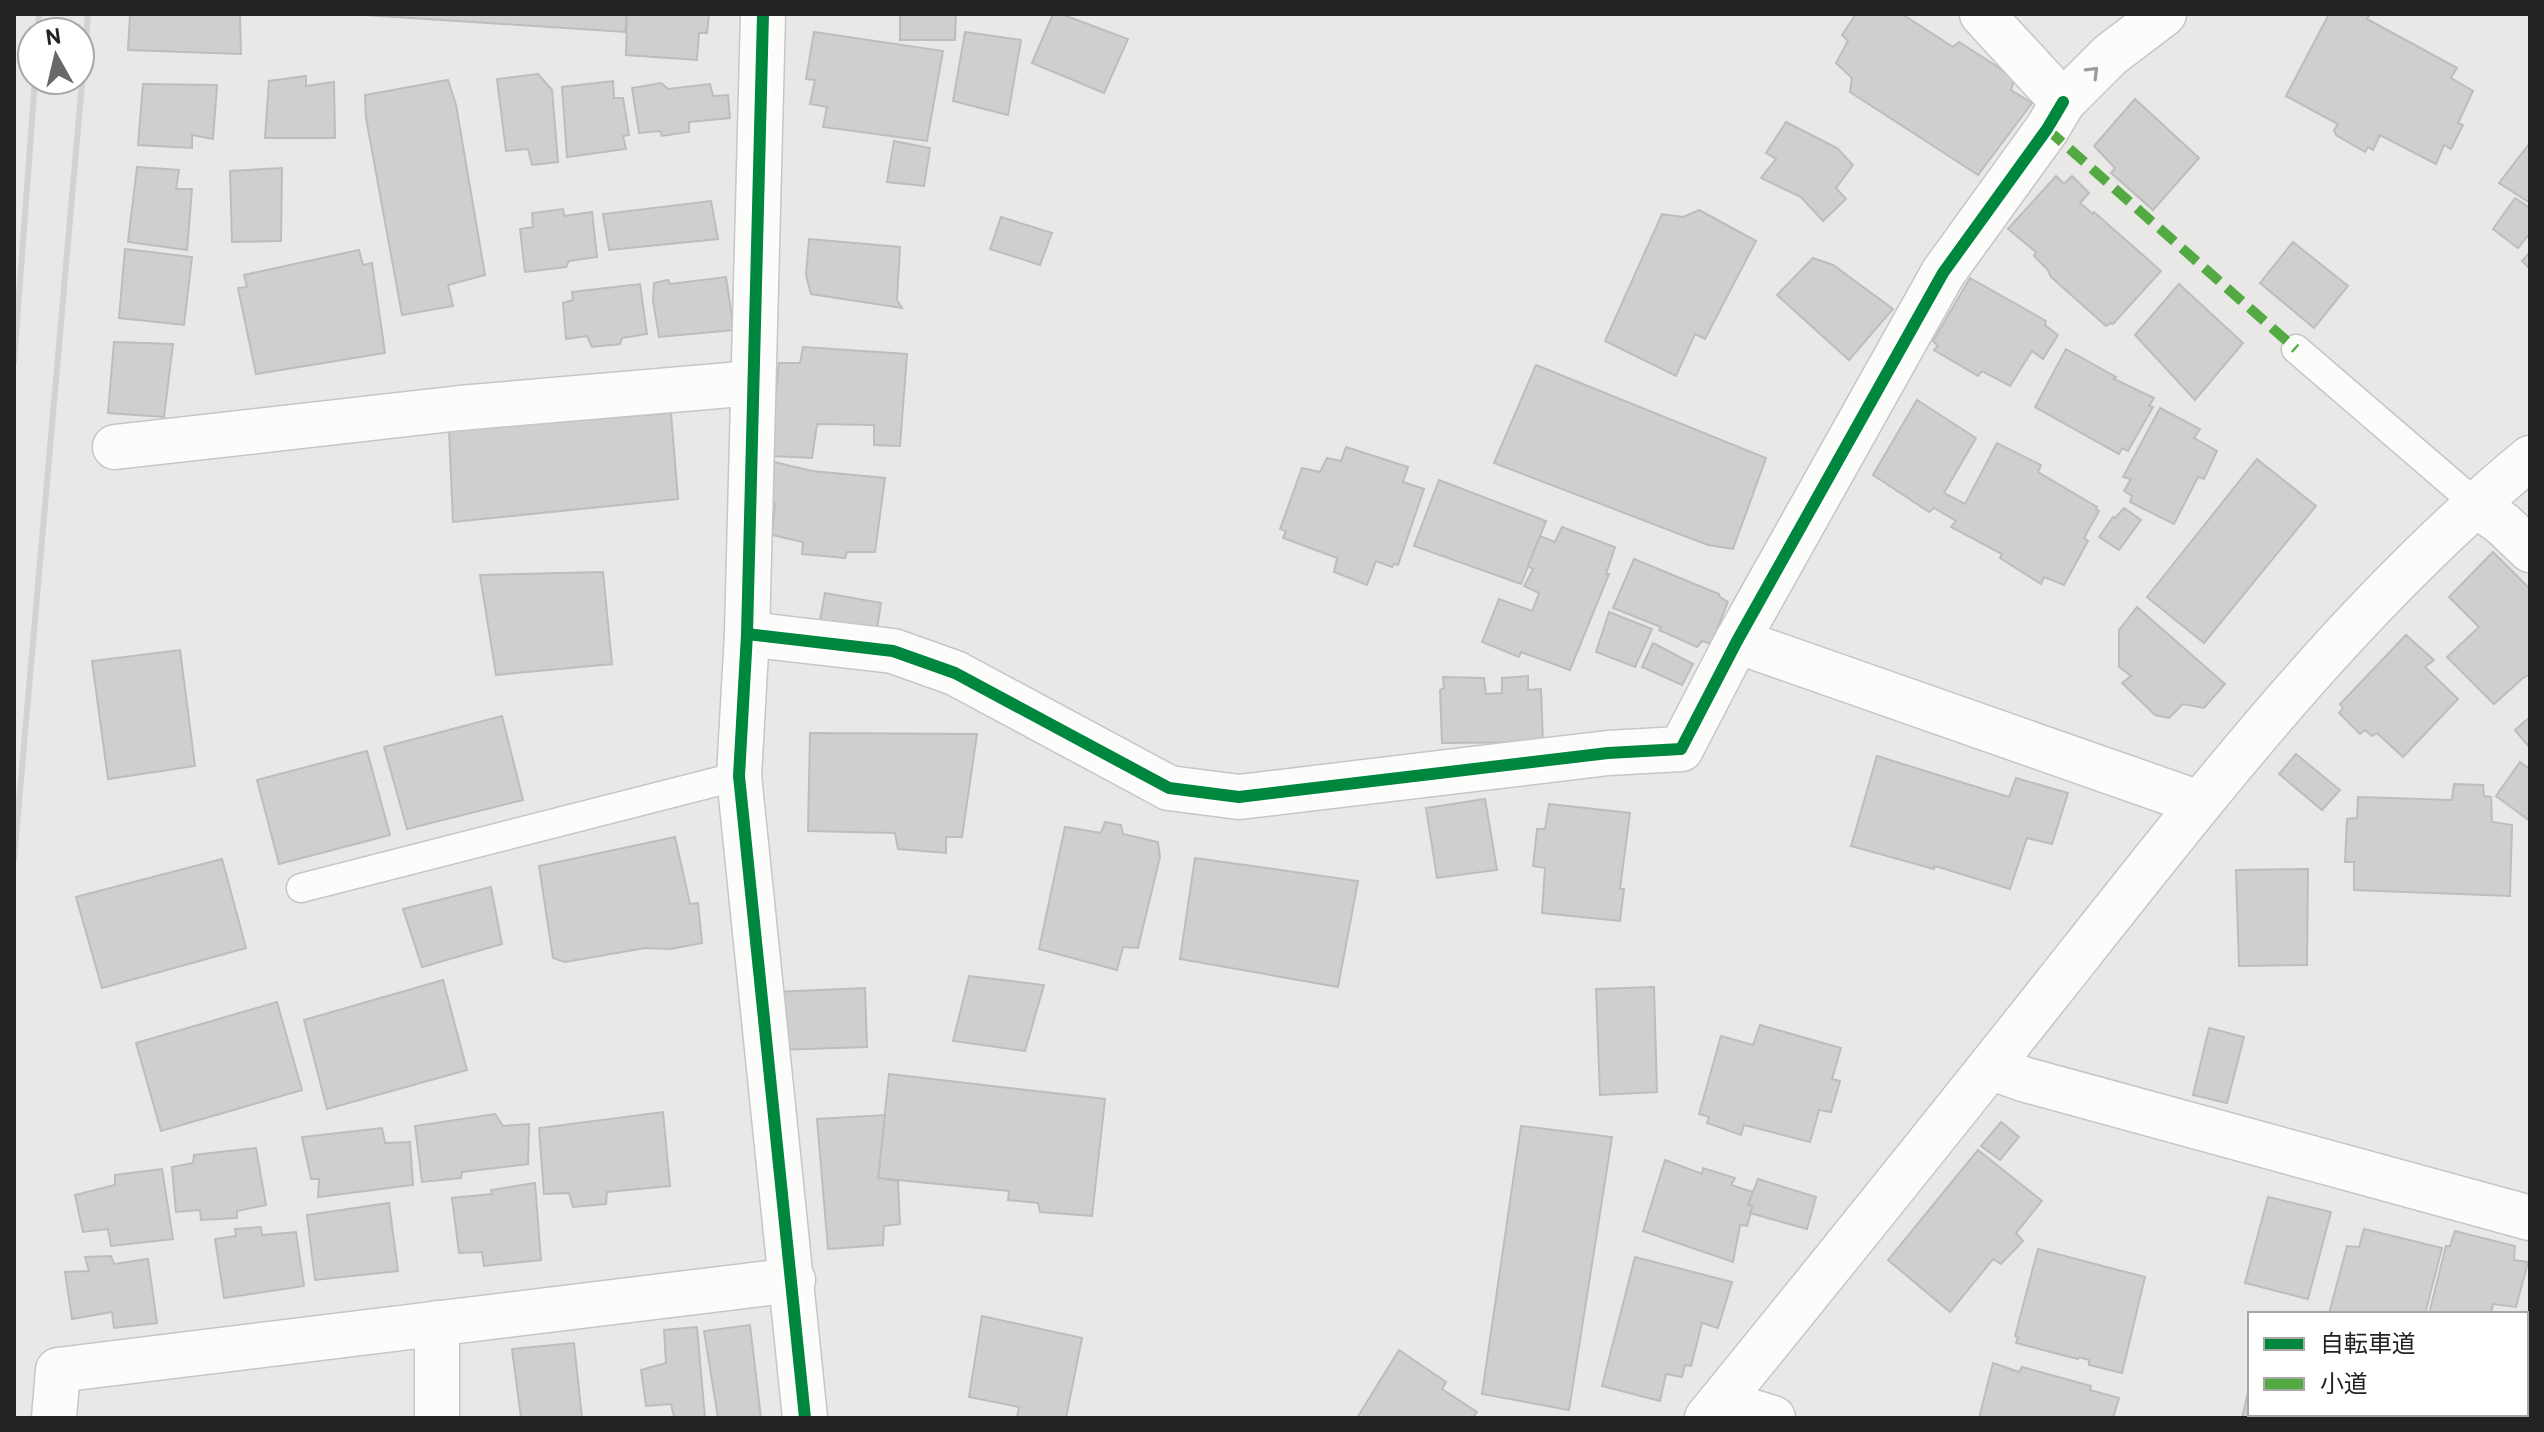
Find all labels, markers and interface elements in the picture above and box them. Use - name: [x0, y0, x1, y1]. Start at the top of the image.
- north arrow: [16, 16, 96, 96]
- text: N: [44, 24, 63, 53]
- one-way arrow: [2084, 67, 2098, 81]
- legend: [2248, 1312, 2528, 1416]
- text: 自転車道: [2320, 1331, 2416, 1361]
- text: 小道: [2320, 1371, 2368, 1401]

